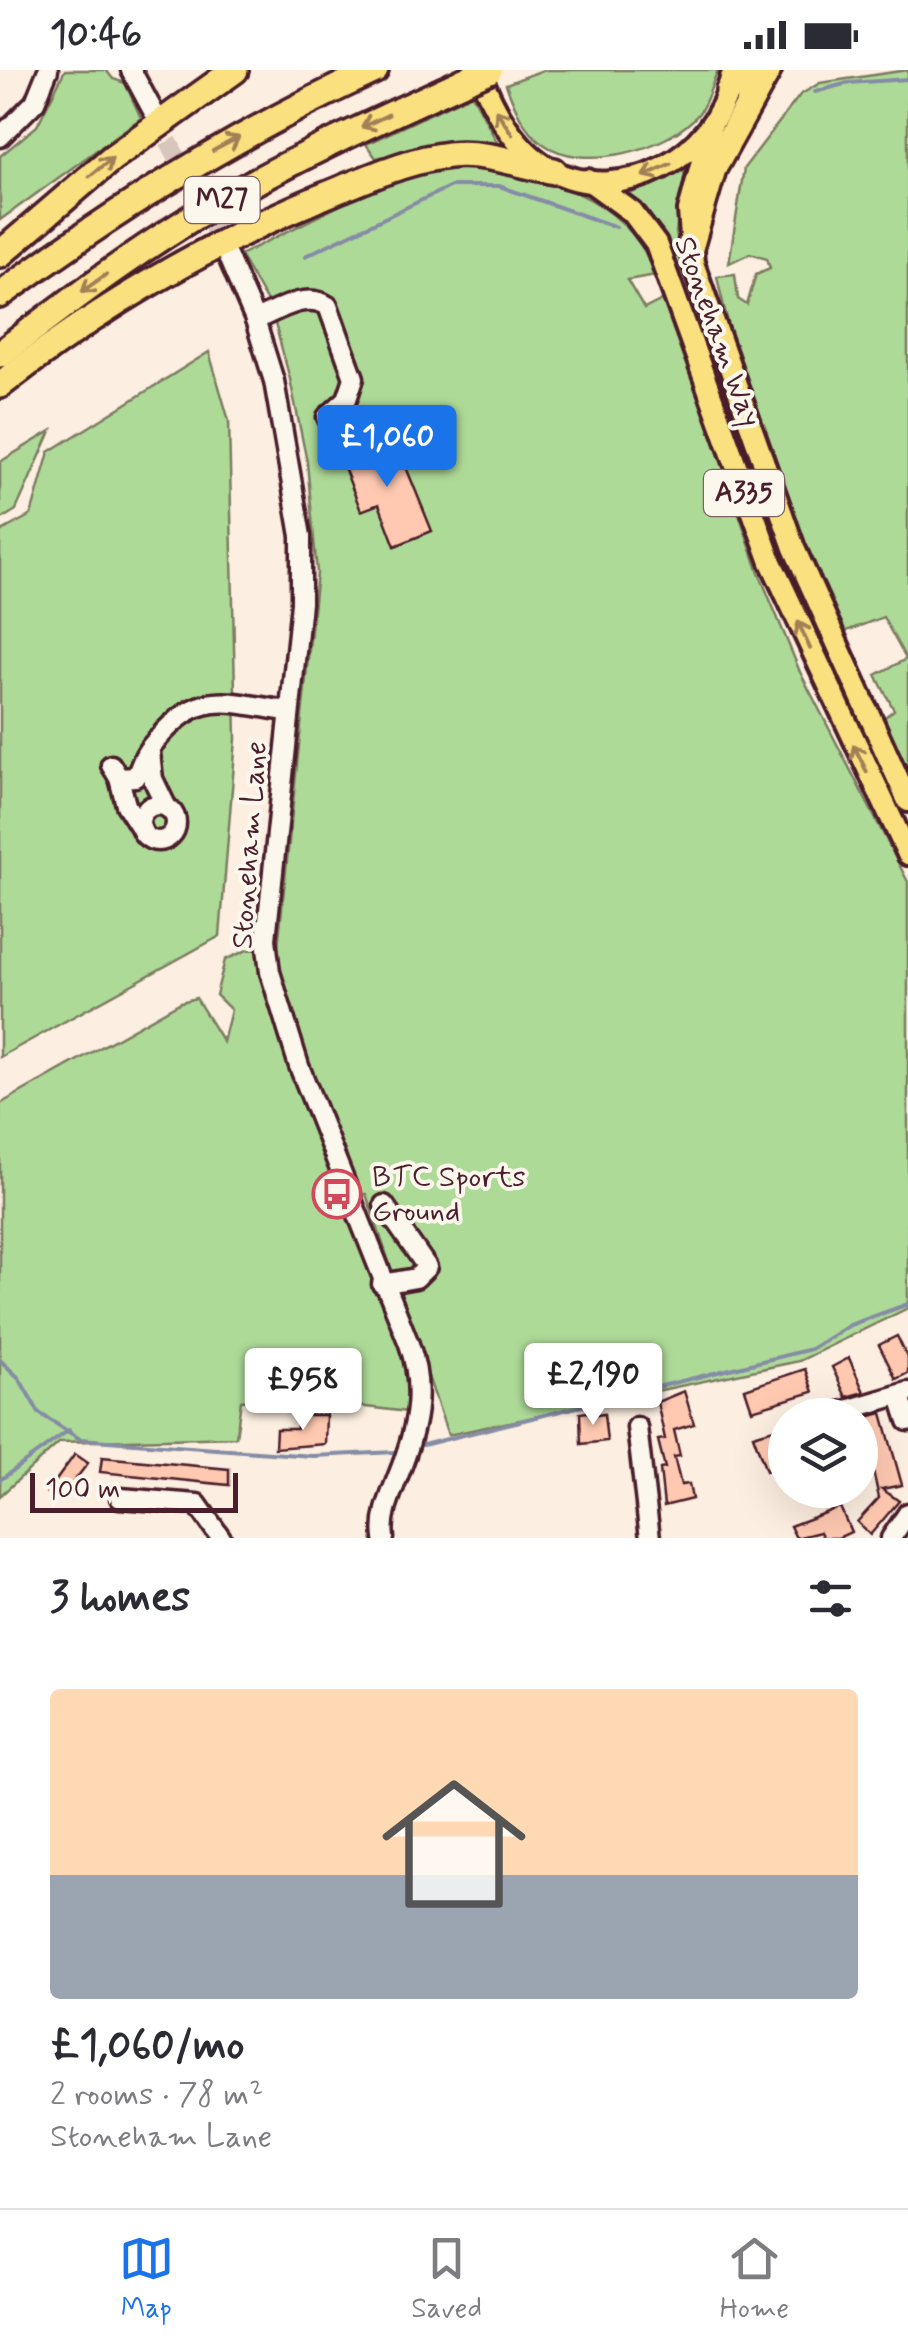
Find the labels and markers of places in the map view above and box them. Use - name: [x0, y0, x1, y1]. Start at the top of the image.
- pin: £1,060: [306, 405, 468, 490]
- place label: BTC Sports Ground: [372, 1158, 526, 1231]
- bus stop icon: BTC Sports Ground: [311, 1168, 363, 1220]
- pin: £2,190: [512, 1343, 674, 1428]
- pin: £958: [244, 1348, 362, 1433]

